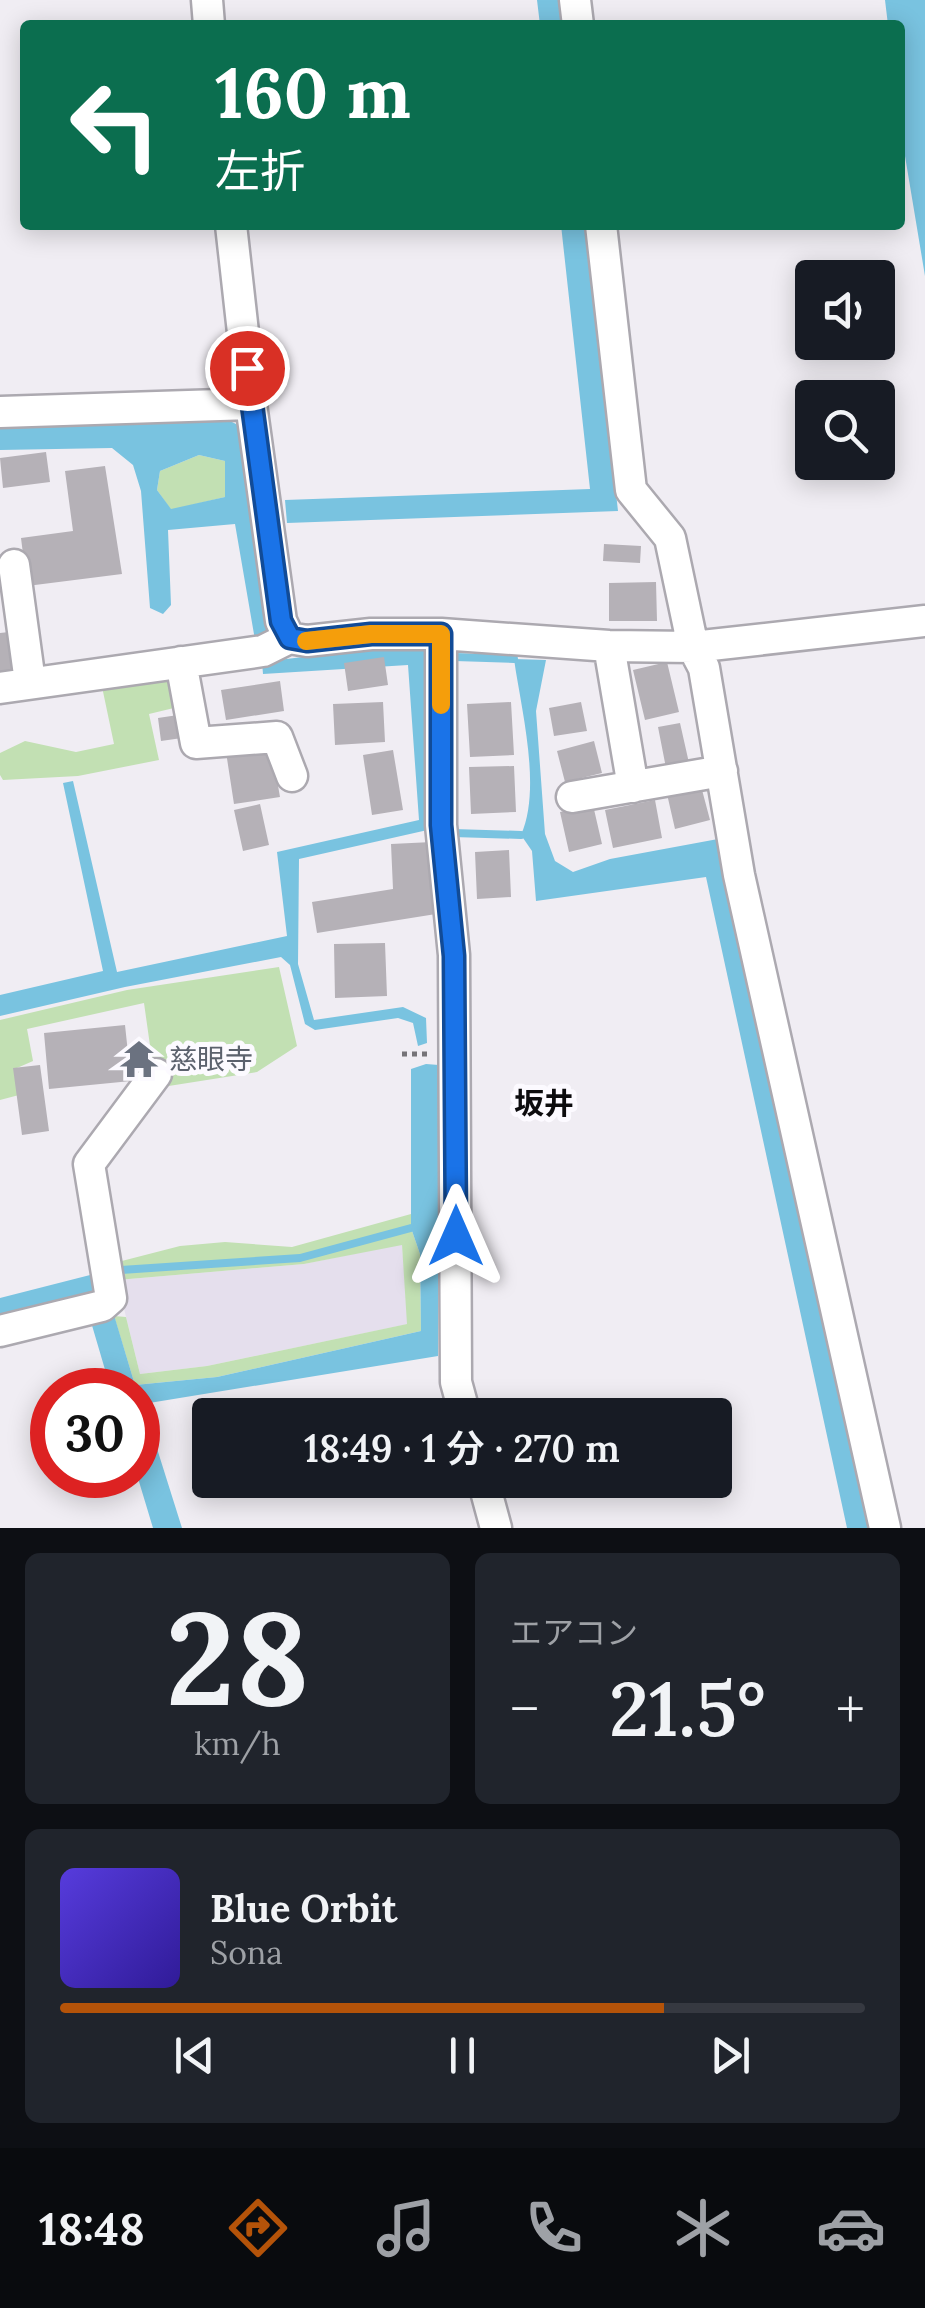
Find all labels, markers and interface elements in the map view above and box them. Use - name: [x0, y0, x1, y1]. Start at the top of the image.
- text: 160 m: [215, 48, 411, 137]
- icon: left: [50, 60, 180, 190]
- text: 左折: [215, 142, 305, 199]
- map controls: [795, 260, 895, 480]
- button: sound: [795, 260, 895, 360]
- pin: [205, 326, 290, 411]
- icon: arrive: [220, 341, 275, 396]
- button: search: [795, 380, 895, 480]
- temple icon: 慈眼寺: [118, 1038, 160, 1080]
- place label: 慈眼寺: [169, 1041, 253, 1077]
- district label: 坂井: [514, 1084, 574, 1122]
- position arrow: [404, 1184, 508, 1288]
- speed limit sign: 30: [30, 1368, 160, 1498]
- text: 18:49 · 1 分 · 270 m: [304, 1424, 620, 1472]
- text: 28: [166, 1574, 309, 1741]
- text: エアコン: [510, 1612, 638, 1653]
- text: 21.5°: [609, 1661, 766, 1757]
- text: −: [510, 1674, 539, 1744]
- text: +: [836, 1674, 865, 1744]
- text: km/h: [194, 1723, 281, 1764]
- text: Blue Orbit: [210, 1884, 397, 1932]
- text: Sona: [210, 1932, 283, 1973]
- icon: previous: [167, 2028, 222, 2083]
- icon: pause: [435, 2028, 490, 2083]
- icon: next: [703, 2028, 758, 2083]
- icon: directions: [223, 2193, 293, 2263]
- icon: music: [371, 2193, 441, 2263]
- icon: phone: [519, 2193, 589, 2263]
- icon: climate: [668, 2193, 738, 2263]
- icon: car: [816, 2193, 886, 2263]
- text: 18:48: [39, 2200, 145, 2257]

